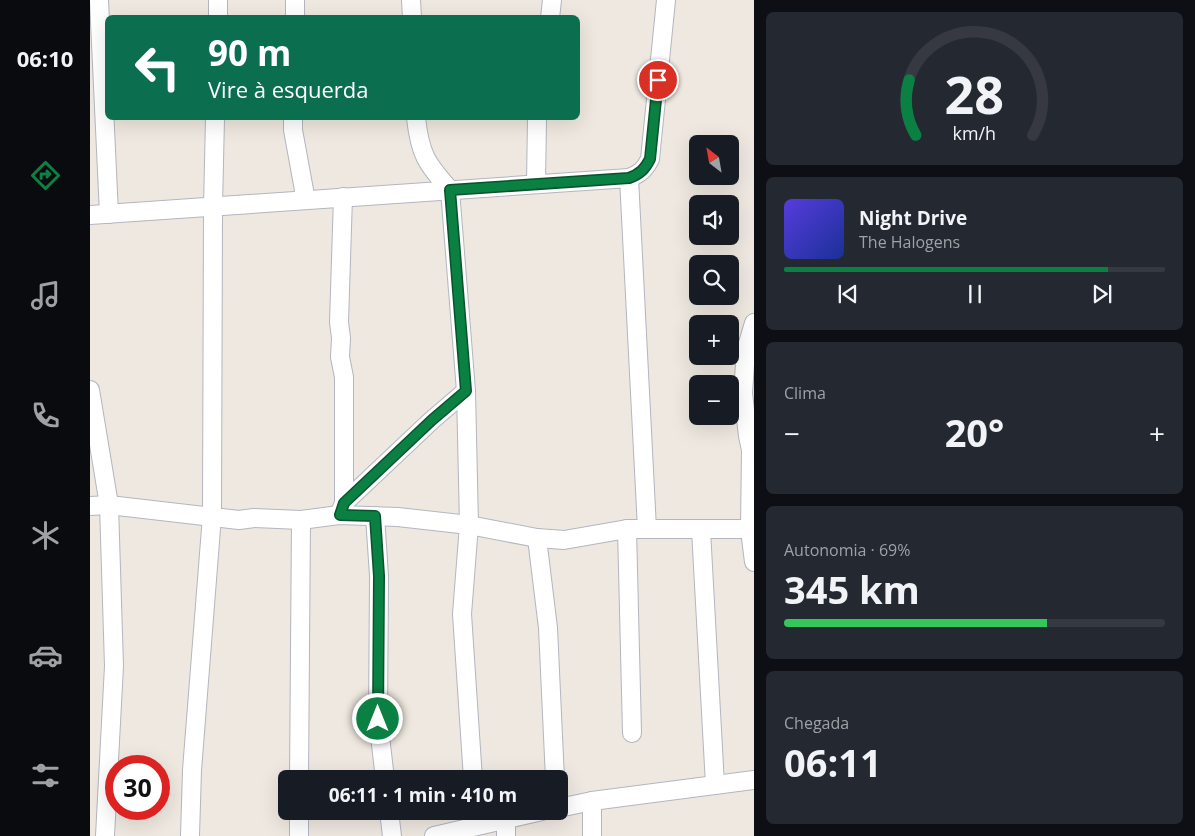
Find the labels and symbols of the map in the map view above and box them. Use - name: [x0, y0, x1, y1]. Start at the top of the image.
- pin: [637, 59, 679, 101]
- north arrow: [689, 135, 739, 185]
- position arrow: [351, 692, 403, 744]
- speed limit sign: 30: [105, 755, 170, 820]

